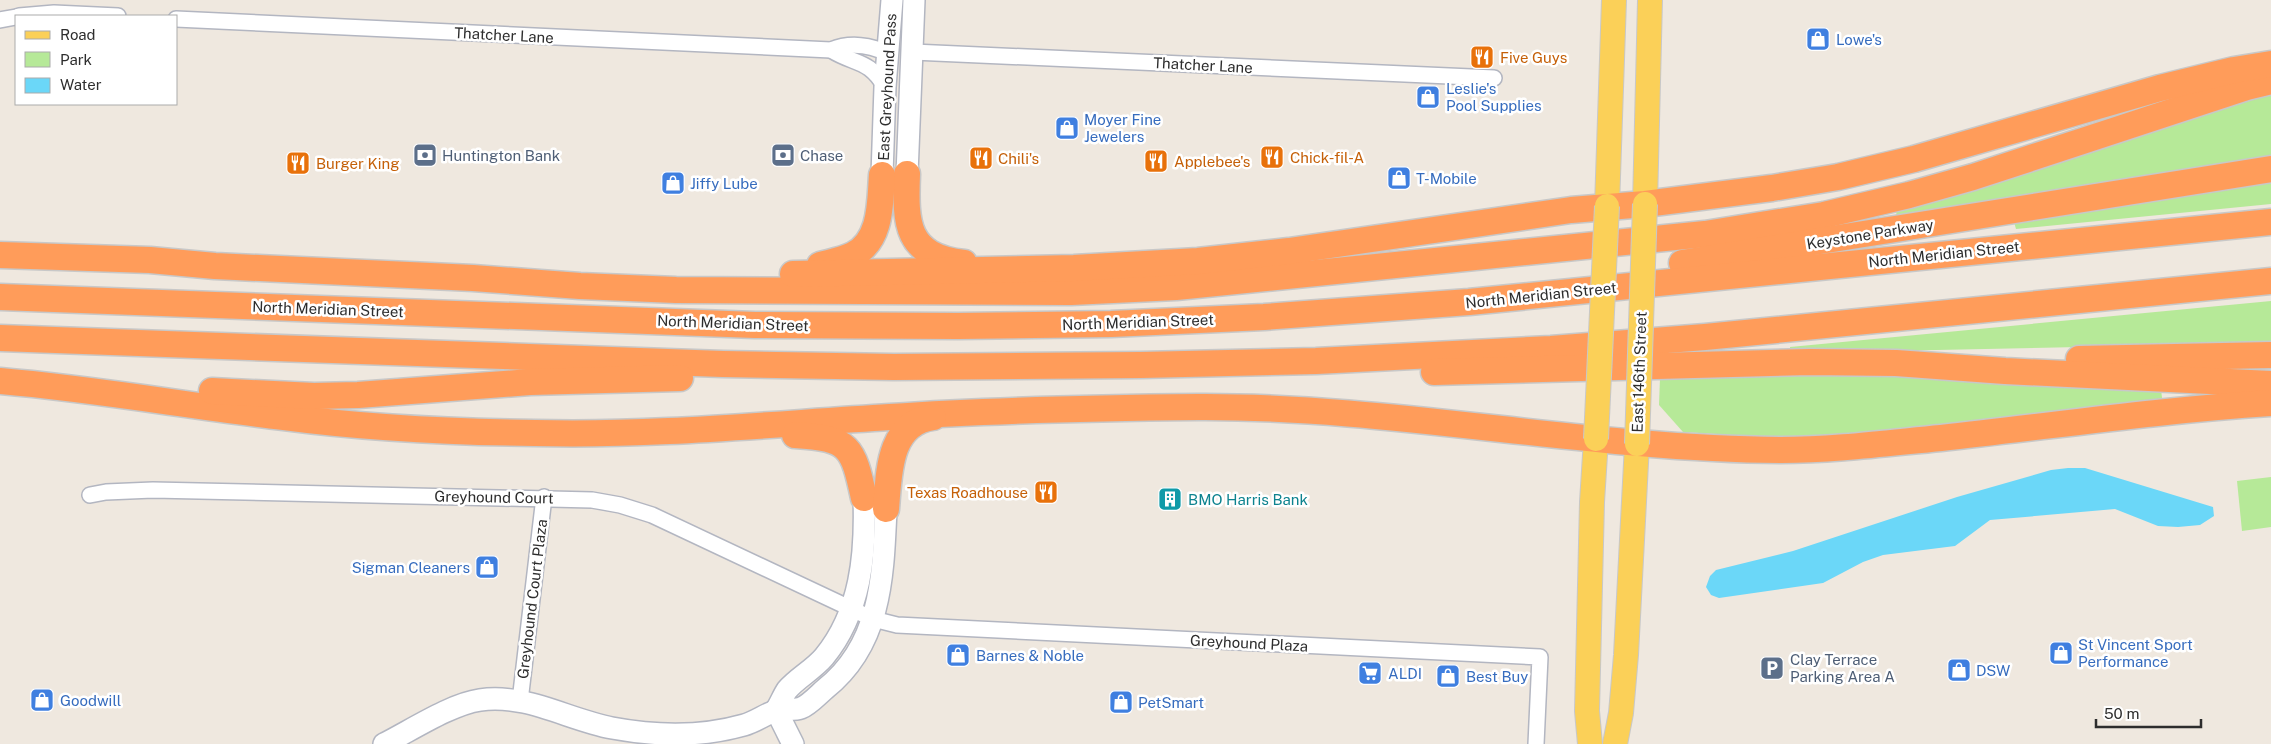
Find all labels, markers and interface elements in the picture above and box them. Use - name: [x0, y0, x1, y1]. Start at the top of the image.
- street label: East Greyhound Pass: [875, 13, 899, 161]
- legend: [15, 15, 178, 105]
- street label: Thatcher Lane: [454, 24, 554, 46]
- text: Road: [60, 26, 96, 43]
- shop icon: Lowe's: [1805, 26, 1831, 52]
- place label: Lowe's: [1836, 31, 1882, 48]
- restaurant icon: Five Guys: [1469, 44, 1495, 70]
- place label: Five Guys: [1500, 49, 1567, 66]
- text: Park: [60, 51, 92, 68]
- street label: Thatcher Lane: [1153, 54, 1253, 76]
- text: Water: [60, 76, 102, 93]
- place label: Leslie's Pool Supplies: [1446, 80, 1542, 114]
- shop icon: Leslie's Pool Supplies: [1415, 84, 1441, 110]
- place label: Moyer Fine Jewelers: [1084, 111, 1161, 145]
- shop icon: Moyer Fine Jewelers: [1054, 115, 1080, 141]
- bank icon: Huntington Bank: [412, 142, 438, 168]
- bank icon: Chase: [770, 142, 796, 168]
- restaurant icon: Chick-fil-A: [1259, 144, 1285, 170]
- restaurant icon: Chili's: [968, 145, 994, 171]
- place label: Huntington Bank: [442, 147, 560, 164]
- place label: Chase: [800, 147, 843, 164]
- restaurant icon: Applebee's: [1143, 148, 1169, 174]
- place label: Chick-fil-A: [1290, 149, 1364, 166]
- restaurant icon: Burger King: [285, 150, 311, 176]
- place label: Chili's: [998, 150, 1039, 167]
- place label: Applebee's: [1174, 153, 1250, 170]
- place label: Burger King: [316, 155, 400, 172]
- shop icon: T-Mobile: [1386, 165, 1412, 191]
- shop icon: Jiffy Lube: [660, 170, 686, 196]
- place label: T-Mobile: [1416, 170, 1477, 187]
- place label: Jiffy Lube: [690, 175, 758, 192]
- street label: Keystone Parkway: [1805, 216, 1935, 252]
- street label: North Meridian Street: [1868, 238, 2021, 270]
- street label: North Meridian Street: [1465, 279, 1618, 311]
- street label: North Meridian Street: [252, 298, 404, 320]
- street label: North Meridian Street: [1062, 311, 1214, 333]
- street label: East 146th Street: [1628, 311, 1650, 433]
- street label: North Meridian Street: [657, 312, 809, 334]
- restaurant icon: Texas Roadhouse: [1033, 479, 1059, 505]
- place label: Texas Roadhouse: [907, 484, 1028, 501]
- building icon: BMO Harris Bank: [1157, 486, 1183, 512]
- street label: Greyhound Court: [434, 487, 554, 507]
- place label: BMO Harris Bank: [1188, 491, 1308, 508]
- street label: Greyhound Court Plaza: [514, 518, 550, 680]
- shop icon: Sigman Cleaners: [474, 554, 500, 580]
- place label: Sigman Cleaners: [352, 559, 470, 576]
- street label: Greyhound Plaza: [1190, 631, 1308, 655]
- place label: St Vincent Sport Performance: [2078, 636, 2193, 670]
- shop icon: St Vincent Sport Performance: [2048, 640, 2074, 666]
- shop icon: Barnes & Noble: [945, 642, 971, 668]
- place label: Barnes & Noble: [976, 647, 1084, 664]
- place label: Clay Terrace Parking Area A: [1790, 651, 1895, 685]
- parking icon: Clay Terrace Parking Area A: [1759, 655, 1785, 681]
- shop icon: DSW: [1946, 657, 1972, 683]
- supermarket icon: ALDI: [1357, 660, 1383, 686]
- place label: DSW: [1976, 662, 2010, 679]
- shop icon: Best Buy: [1435, 663, 1461, 689]
- place label: ALDI: [1388, 665, 1422, 682]
- place label: Best Buy: [1466, 668, 1528, 685]
- shop icon: Goodwill: [29, 687, 55, 713]
- shop icon: PetSmart: [1108, 689, 1134, 715]
- place label: Goodwill: [60, 692, 121, 709]
- place label: PetSmart: [1138, 694, 1204, 711]
- scale bar: [2096, 696, 2201, 728]
- text: 50 m: [2104, 705, 2139, 722]

